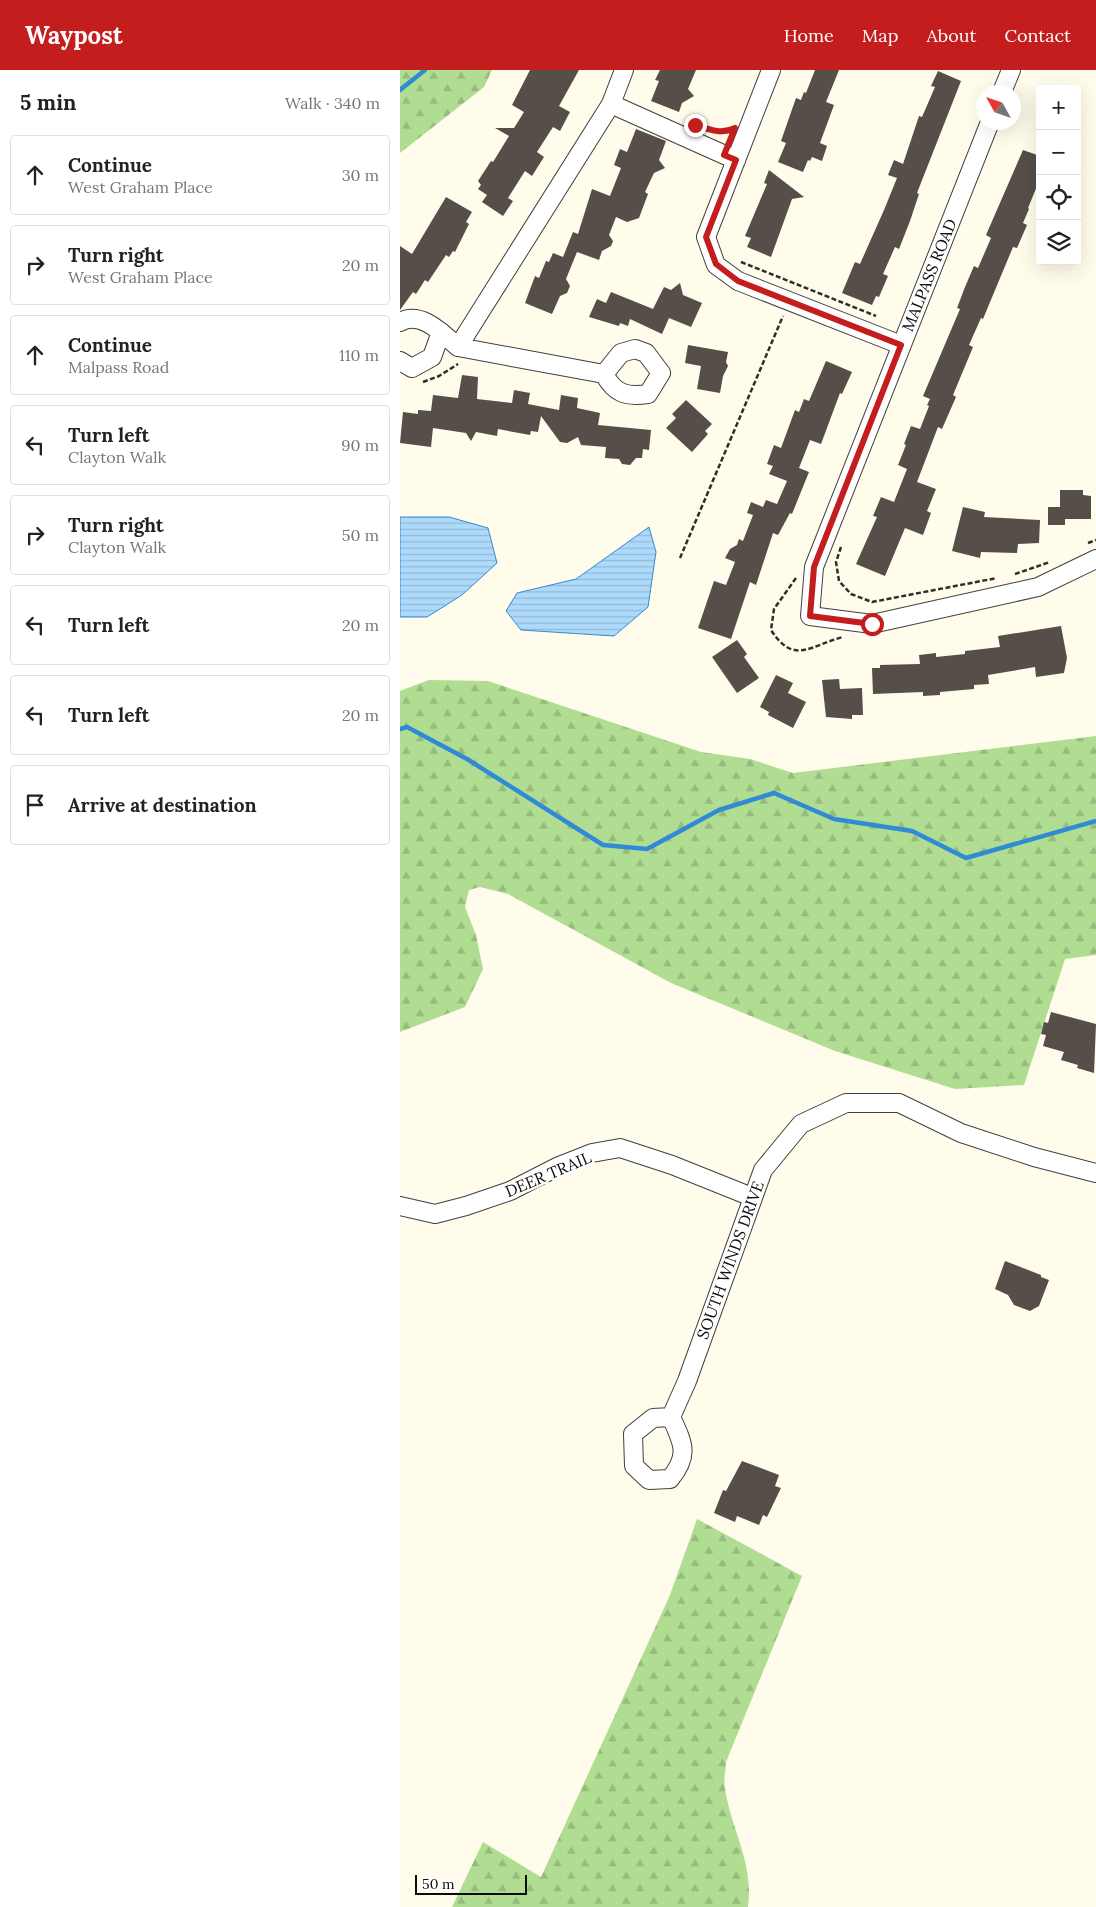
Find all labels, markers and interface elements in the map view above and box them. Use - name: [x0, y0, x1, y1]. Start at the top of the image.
- text: Waypost: [25, 20, 123, 51]
- text: Home: [784, 24, 834, 47]
- text: Map: [862, 24, 898, 47]
- text: About: [926, 24, 976, 47]
- text: Contact: [1004, 24, 1071, 47]
- north arrow: [976, 85, 1021, 130]
- map controls: [1036, 85, 1081, 265]
- button: +: [1036, 85, 1081, 130]
- text: 5 min: [20, 89, 76, 116]
- text: Walk · 340 m: [285, 93, 380, 113]
- route end: [684, 114, 707, 137]
- button: −: [1036, 130, 1081, 175]
- text: Continue: [68, 153, 152, 177]
- icon: ahead: [21, 161, 49, 189]
- text: 30 m: [342, 165, 379, 185]
- button: locate: [1036, 175, 1081, 220]
- text: West Graham Place: [68, 177, 213, 197]
- street label: MALPASS ROAD: [897, 216, 961, 334]
- button: layers: [1036, 220, 1081, 265]
- text: Turn right: [68, 243, 164, 267]
- icon: right: [21, 251, 49, 279]
- text: 20 m: [342, 255, 379, 275]
- text: West Graham Place: [68, 267, 213, 287]
- text: Continue: [68, 333, 152, 357]
- icon: ahead: [21, 341, 49, 369]
- text: 110 m: [339, 345, 379, 365]
- text: Malpass Road: [68, 357, 169, 377]
- text: Turn left: [68, 423, 149, 447]
- icon: left: [21, 431, 49, 459]
- text: 90 m: [341, 435, 379, 455]
- text: Clayton Walk: [68, 447, 166, 467]
- text: Turn right: [68, 513, 164, 537]
- icon: right: [21, 521, 49, 549]
- text: 50 m: [342, 525, 379, 545]
- text: Clayton Walk: [68, 537, 166, 557]
- icon: left: [21, 611, 49, 639]
- text: Turn left: [68, 613, 149, 637]
- route start: [861, 613, 884, 636]
- text: 20 m: [342, 615, 379, 635]
- icon: left: [21, 701, 49, 729]
- text: Turn left: [68, 703, 149, 727]
- text: 20 m: [342, 705, 379, 725]
- icon: arrive: [21, 791, 49, 819]
- text: Arrive at destination: [68, 793, 257, 817]
- street label: DEER TRAIL: [502, 1147, 594, 1201]
- street label: SOUTH WINDS DRIVE: [692, 1178, 768, 1342]
- scale bar: [415, 1872, 528, 1895]
- text: 50 m: [422, 1875, 455, 1893]

